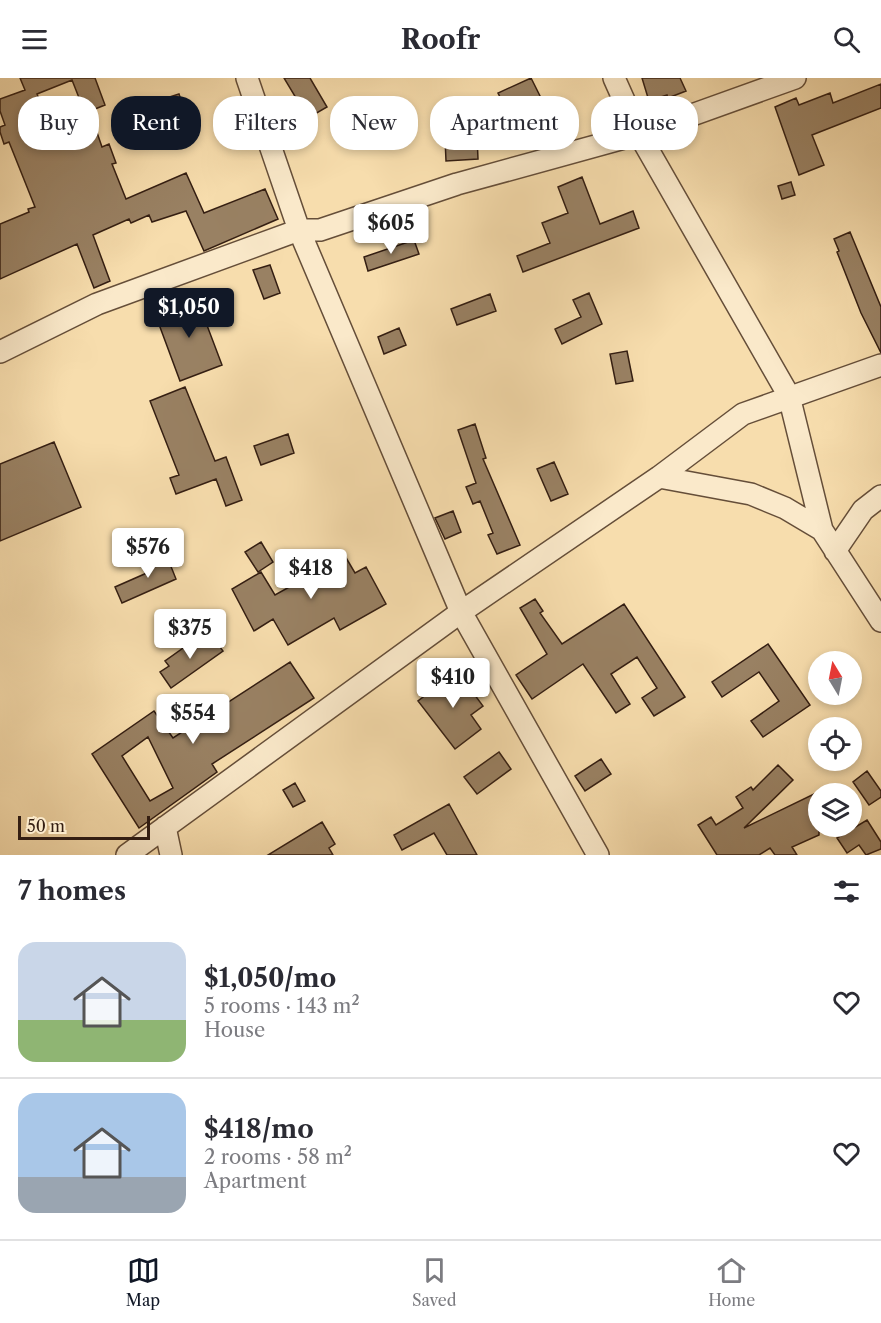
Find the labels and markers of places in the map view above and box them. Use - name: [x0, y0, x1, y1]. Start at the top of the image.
- pin: $605: [355, 204, 427, 255]
- pin: $1,050: [140, 288, 238, 339]
- pin: $576: [112, 528, 184, 579]
- pin: $418: [275, 549, 347, 600]
- pin: $375: [154, 609, 226, 660]
- pin: $410: [417, 658, 489, 709]
- pin: $554: [157, 694, 229, 745]

